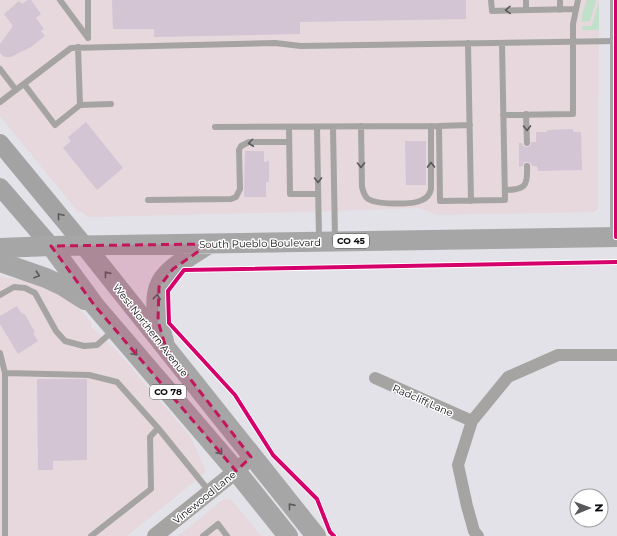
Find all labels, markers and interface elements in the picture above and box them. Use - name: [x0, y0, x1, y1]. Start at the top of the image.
- one-way arrow: [505, 6, 511, 15]
- one-way arrow: [523, 125, 531, 131]
- one-way arrow: [247, 138, 254, 147]
- one-way arrow: [357, 162, 365, 168]
- one-way arrow: [427, 162, 435, 168]
- one-way arrow: [313, 177, 322, 183]
- one-way arrow: [58, 214, 65, 221]
- road number: CO 45: [333, 234, 369, 248]
- street label: South Pueblo Boulevard: [199, 236, 321, 251]
- one-way arrow: [33, 270, 40, 279]
- one-way arrow: [105, 271, 112, 279]
- street label: West Northern Avenue: [110, 281, 191, 379]
- one-way arrow: [153, 294, 162, 300]
- one-way arrow: [131, 349, 138, 356]
- street label: Radcliff Lane: [391, 381, 455, 420]
- road number: CO 78: [150, 385, 186, 399]
- one-way arrow: [215, 447, 222, 455]
- street label: Vinewood Lane: [170, 468, 238, 527]
- north arrow: [569, 488, 609, 528]
- one-way arrow: [289, 503, 296, 510]
- text: N: [592, 503, 606, 512]

